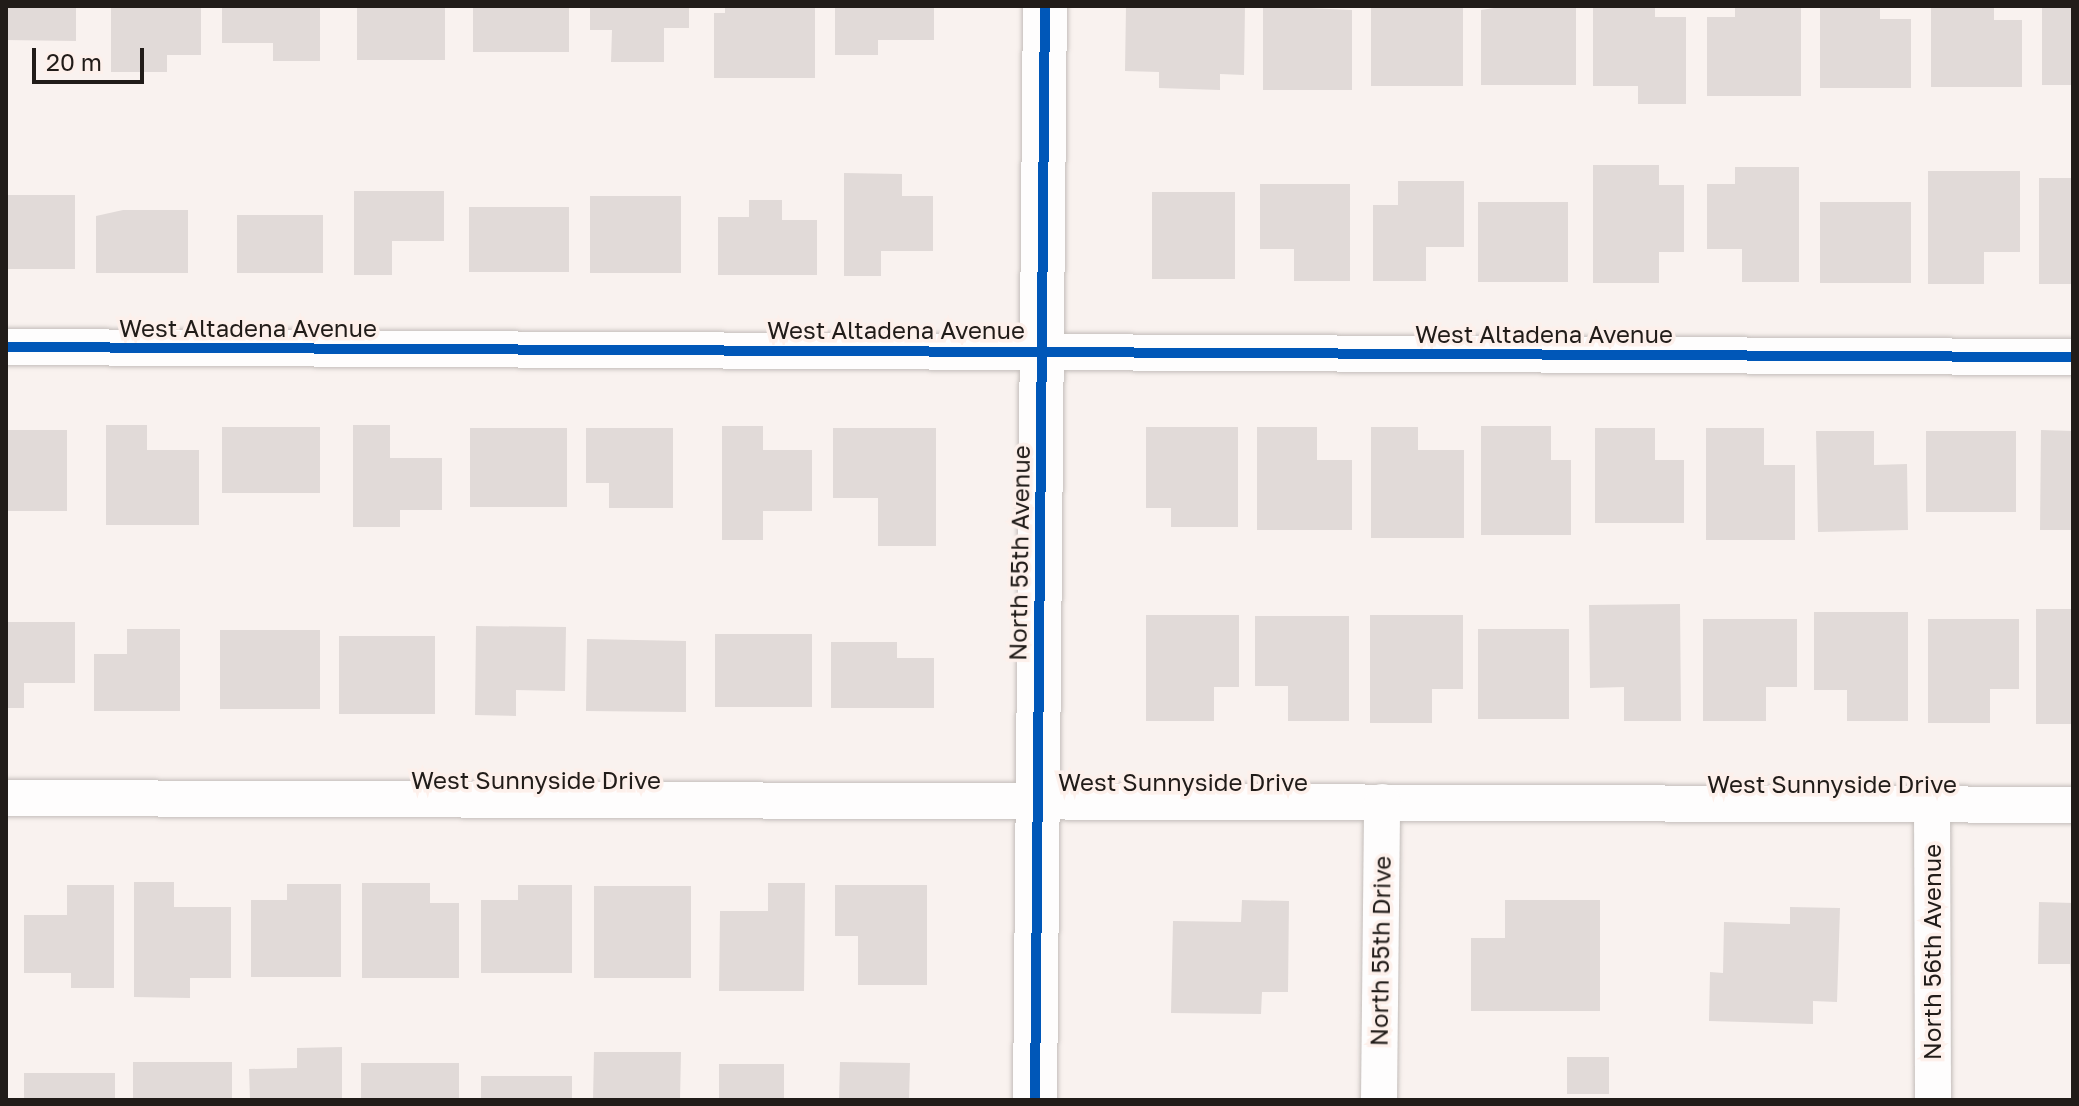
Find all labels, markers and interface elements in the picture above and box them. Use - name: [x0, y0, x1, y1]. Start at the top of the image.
- scale bar: [36, 32, 148, 82]
- text: 20 m: [46, 47, 102, 76]
- street label: West Altadena Avenue: [119, 314, 377, 342]
- street label: West Altadena Avenue: [767, 316, 1025, 344]
- street label: West Altadena Avenue: [1415, 320, 1673, 348]
- street label: North 55th Avenue: [1003, 445, 1035, 661]
- street label: West Sunnyside Drive: [411, 766, 661, 794]
- street label: West Sunnyside Drive: [1058, 768, 1308, 796]
- street label: West Sunnyside Drive: [1707, 770, 1957, 798]
- street label: North 56th Avenue: [1918, 844, 1946, 1060]
- street label: North 55th Drive: [1364, 856, 1396, 1046]

